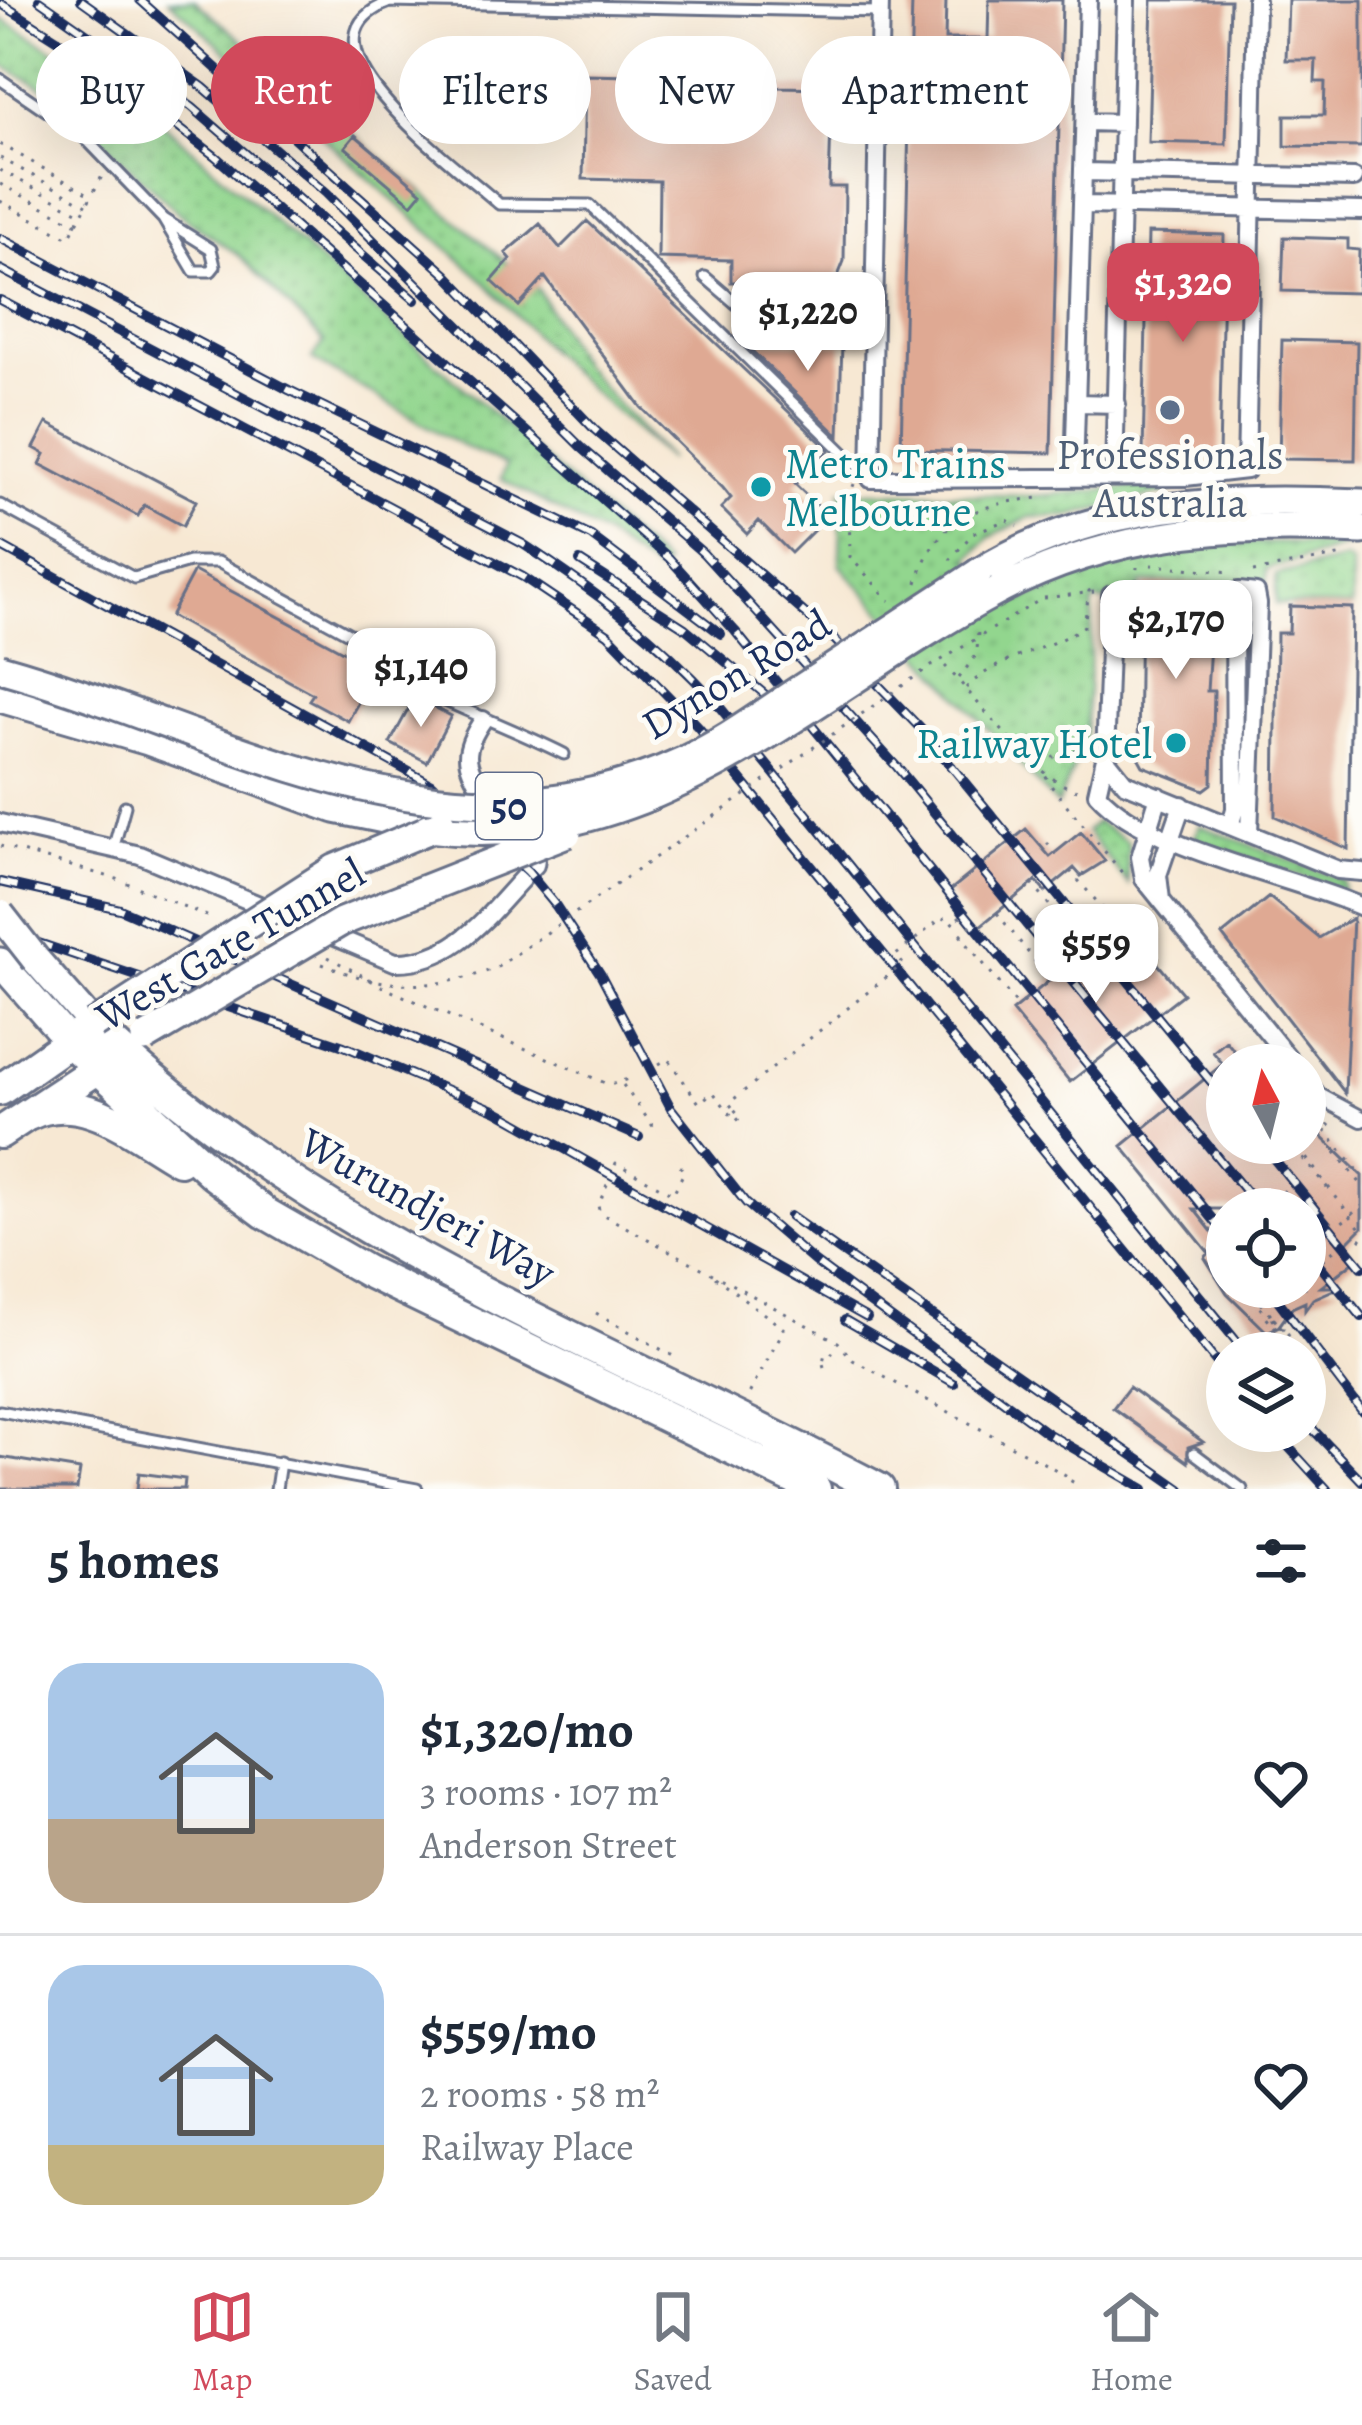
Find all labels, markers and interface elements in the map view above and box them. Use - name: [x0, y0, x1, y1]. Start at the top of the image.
- chip: Buy: [36, 36, 187, 144]
- chip: Rent: [211, 36, 375, 144]
- chip: Filters: [399, 36, 591, 144]
- chip: New: [615, 36, 777, 144]
- chip: Apartment: [801, 36, 1071, 144]
- pin: $1,320: [1085, 243, 1281, 345]
- text: $1,320: [1134, 255, 1232, 308]
- pin: $1,220: [710, 272, 906, 374]
- text: $1,220: [758, 284, 858, 337]
- marker: Professionals Australia: [1157, 397, 1183, 423]
- place label: Professionals Australia: [1056, 426, 1284, 531]
- place label: Metro Trains Melbourne: [785, 435, 1006, 540]
- marker: Metro Trains Melbourne: [748, 474, 774, 500]
- pin: $2,170: [1078, 580, 1274, 682]
- text: $2,170: [1127, 592, 1225, 645]
- street label: Dynon Road: [631, 595, 842, 753]
- pin: $1,140: [323, 628, 519, 730]
- text: $1,140: [374, 640, 468, 693]
- place label: Railway Hotel: [916, 715, 1152, 772]
- marker: Railway Hotel: [1163, 730, 1189, 756]
- road number: 50: [476, 773, 542, 839]
- street label: West Gate Tunnel: [84, 844, 375, 1045]
- pin: $559: [1025, 904, 1167, 1006]
- text: $559: [1061, 916, 1131, 969]
- north arrow: [1206, 1044, 1326, 1164]
- map controls: [1206, 1044, 1326, 1452]
- street label: Wurundjeri Way: [289, 1113, 567, 1301]
- button: locate: [1206, 1188, 1326, 1308]
- button: layers: [1206, 1332, 1326, 1452]
- text: 5 homes: [48, 1526, 220, 1596]
- icon: filters: [1248, 1528, 1314, 1594]
- text: $1,320/mo: [420, 1695, 634, 1765]
- icon: home: [144, 1711, 288, 1855]
- icon: heart: [1248, 1750, 1314, 1816]
- text: 3 rooms · 107 m²: [420, 1765, 672, 1818]
- text: Anderson Street: [420, 1818, 677, 1871]
- text: $559/mo: [420, 1997, 597, 2067]
- icon: home: [144, 2013, 288, 2157]
- icon: heart: [1248, 2052, 1314, 2118]
- text: 2 rooms · 58 m²: [420, 2067, 660, 2120]
- text: Railway Place: [420, 2120, 634, 2173]
- tab: Map: [189, 2284, 255, 2401]
- tab: Saved: [633, 2284, 712, 2401]
- tab: Home: [1090, 2284, 1173, 2401]

